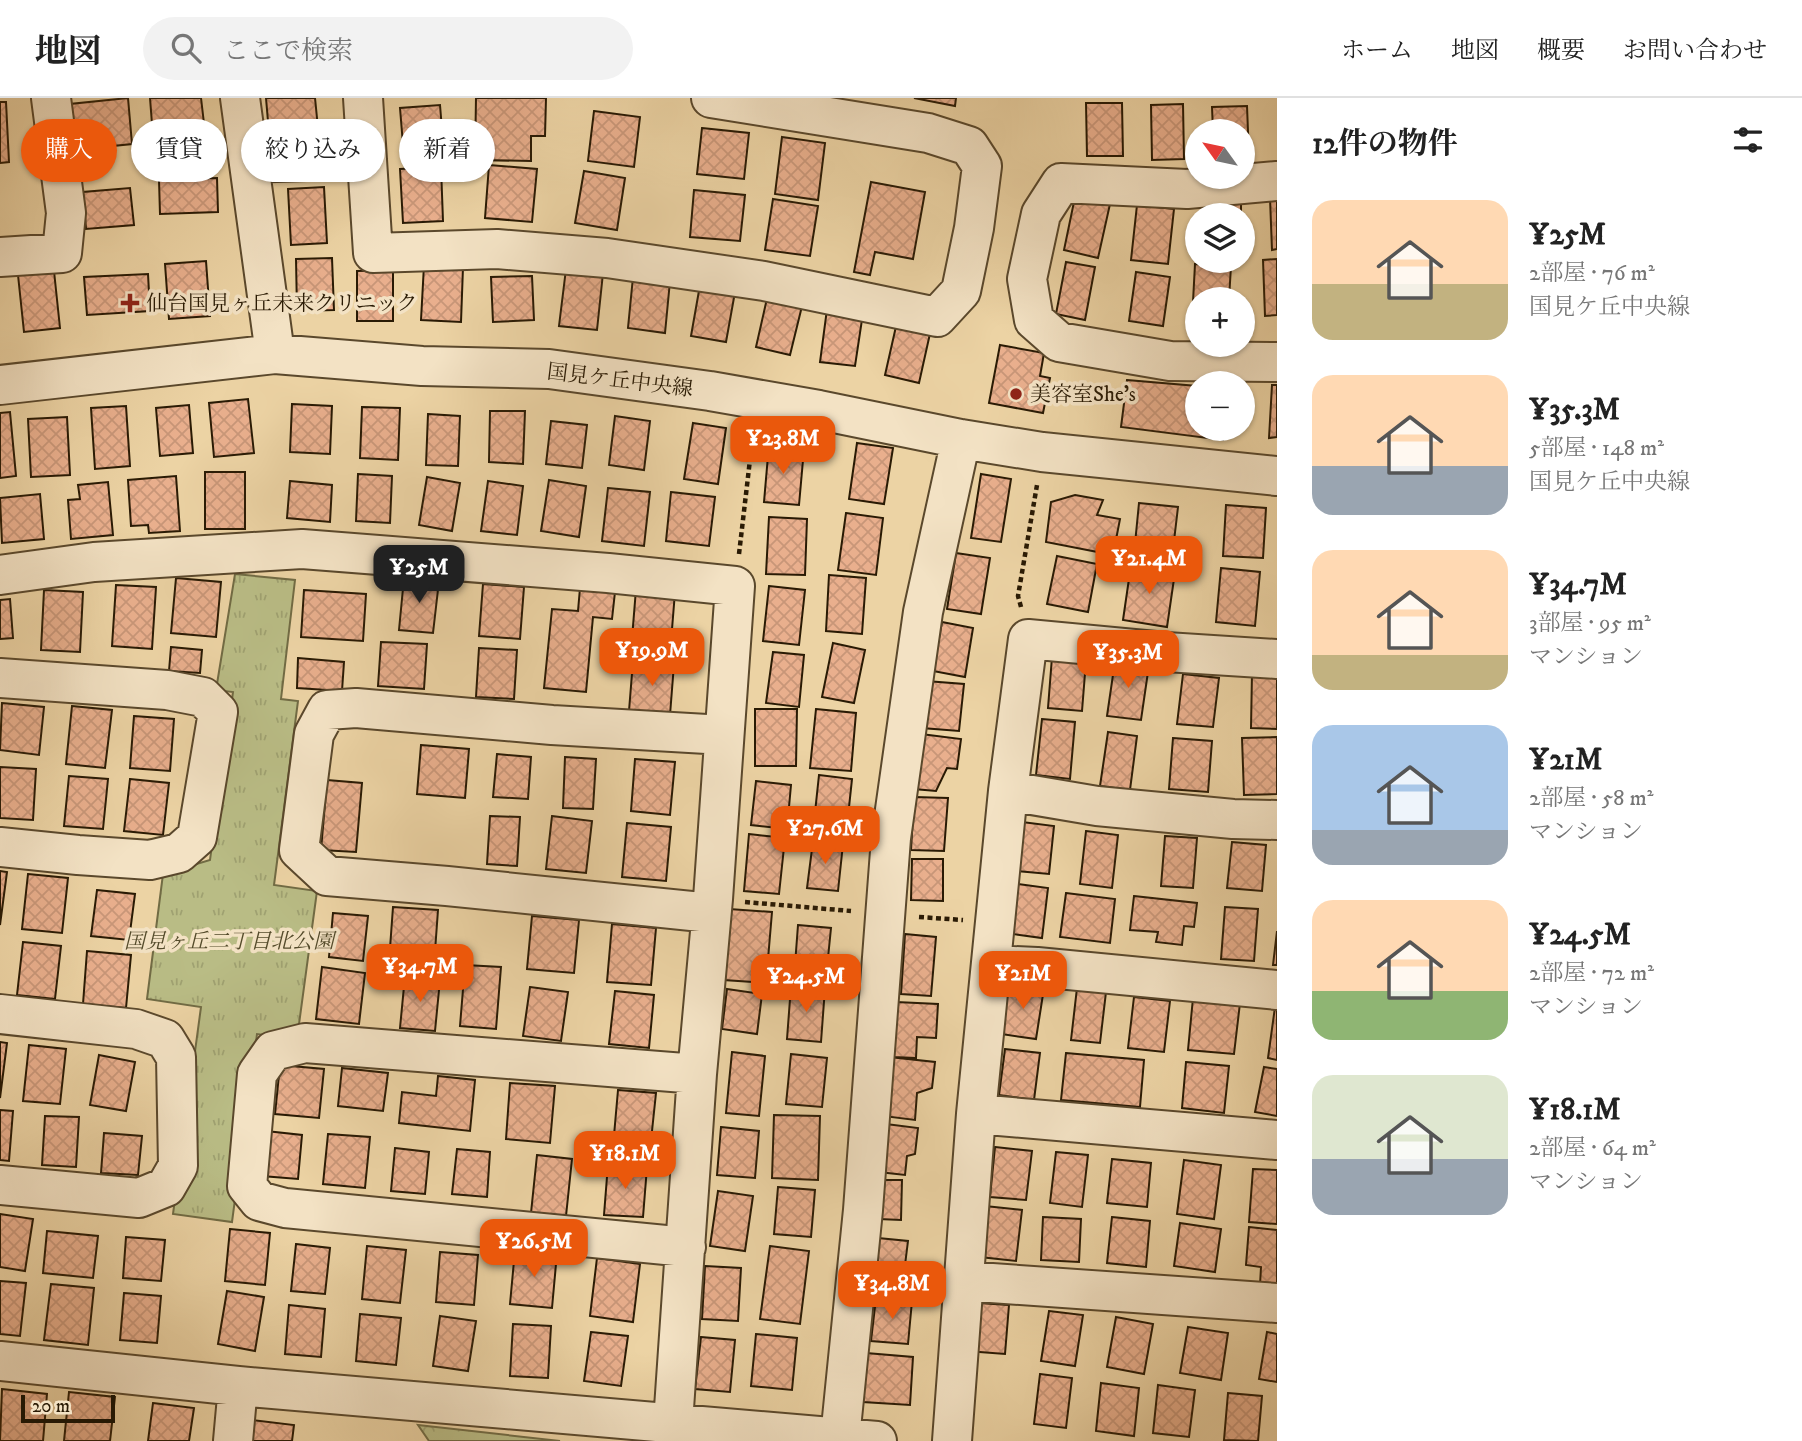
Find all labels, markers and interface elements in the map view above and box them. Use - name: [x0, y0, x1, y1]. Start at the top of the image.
- search box: [143, 17, 633, 80]
- icon: search: [167, 29, 205, 67]
- text: 地図: [35, 32, 101, 73]
- text: ここで検索: [223, 35, 353, 68]
- text: ホーム: [1341, 36, 1413, 66]
- text: 地図: [1451, 36, 1499, 66]
- text: 概要: [1537, 36, 1585, 66]
- text: お問い合わせ: [1623, 36, 1767, 66]
- chip: 購入: [21, 119, 117, 182]
- chip: 賃貸: [131, 119, 227, 182]
- chip: 絞り込み: [241, 119, 385, 182]
- chip: 新着: [399, 119, 495, 182]
- north arrow: [1185, 119, 1255, 189]
- map controls: [1185, 119, 1255, 441]
- icon: filters: [1729, 121, 1767, 159]
- text: 12件の物件: [1312, 126, 1458, 163]
- button: layers: [1185, 203, 1255, 273]
- text: ¥25M: [1529, 217, 1606, 254]
- icon: home: [1368, 228, 1452, 312]
- text: 2部屋 · 76 m²: [1529, 259, 1655, 288]
- button: +: [1185, 287, 1255, 357]
- place label: 仙台国見ヶ丘未来クリニック: [146, 291, 418, 317]
- marker: 仙台国見ヶ丘未来クリニック: [120, 293, 140, 313]
- text: 国見ケ丘中央線: [1529, 293, 1690, 322]
- street label: 国見ケ丘中央線: [545, 359, 694, 403]
- button: −: [1185, 371, 1255, 441]
- place label: 美容室She's: [1030, 382, 1136, 408]
- marker: 美容室She's: [1008, 386, 1024, 402]
- text: ¥35.3M: [1529, 392, 1620, 429]
- icon: home: [1368, 403, 1452, 487]
- pin: ¥23.8M: [726, 416, 840, 476]
- text: ¥23.8M: [746, 424, 820, 453]
- text: 5部屋 · 148 m²: [1529, 434, 1664, 463]
- text: 国見ケ丘中央線: [1529, 468, 1690, 497]
- pin: ¥21.4M: [1092, 536, 1206, 596]
- text: ¥21.4M: [1111, 544, 1187, 573]
- pin: ¥25M: [378, 546, 460, 605]
- text: ¥25M: [389, 553, 449, 582]
- text: ¥34.7M: [1529, 567, 1627, 604]
- icon: home: [1368, 578, 1452, 662]
- text: 3部屋 · 95 m²: [1529, 609, 1651, 638]
- pin: ¥19.9M: [595, 628, 709, 688]
- pin: ¥35.3M: [1071, 630, 1185, 690]
- text: ¥19.9M: [615, 636, 689, 665]
- text: ¥35.3M: [1093, 638, 1163, 667]
- text: マンション: [1529, 643, 1643, 672]
- text: ¥21M: [1529, 742, 1602, 779]
- icon: home: [1368, 753, 1452, 837]
- text: 2部屋 · 58 m²: [1529, 784, 1654, 813]
- pin: ¥27.6M: [768, 806, 882, 866]
- text: ¥27.6M: [787, 814, 863, 843]
- text: マンション: [1529, 818, 1643, 847]
- text: ¥24.5M: [1529, 917, 1631, 954]
- icon: home: [1368, 928, 1452, 1012]
- park label: 国見ヶ丘二丁目北公園: [124, 929, 337, 955]
- pin: ¥34.7M: [363, 944, 477, 1004]
- pin: ¥21M: [982, 951, 1064, 1011]
- text: ¥34.7M: [382, 952, 458, 981]
- pin: ¥24.5M: [749, 954, 863, 1014]
- text: ¥21M: [995, 959, 1051, 988]
- text: 2部屋 · 72 m²: [1529, 959, 1654, 988]
- text: ¥24.5M: [767, 962, 845, 991]
- text: マンション: [1529, 993, 1643, 1022]
- text: ¥18.1M: [1529, 1092, 1621, 1129]
- icon: home: [1368, 1103, 1452, 1187]
- pin: ¥18.1M: [568, 1132, 682, 1191]
- text: 2部屋 · 64 m²: [1529, 1134, 1656, 1163]
- text: ¥18.1M: [590, 1139, 660, 1168]
- text: マンション: [1529, 1168, 1643, 1197]
- pin: ¥26.5M: [477, 1220, 591, 1279]
- text: ¥26.5M: [496, 1227, 572, 1256]
- pin: ¥34.8M: [835, 1262, 949, 1321]
- text: ¥34.8M: [854, 1269, 930, 1298]
- scale bar: [21, 1392, 116, 1424]
- text: 20 m: [32, 1395, 70, 1418]

